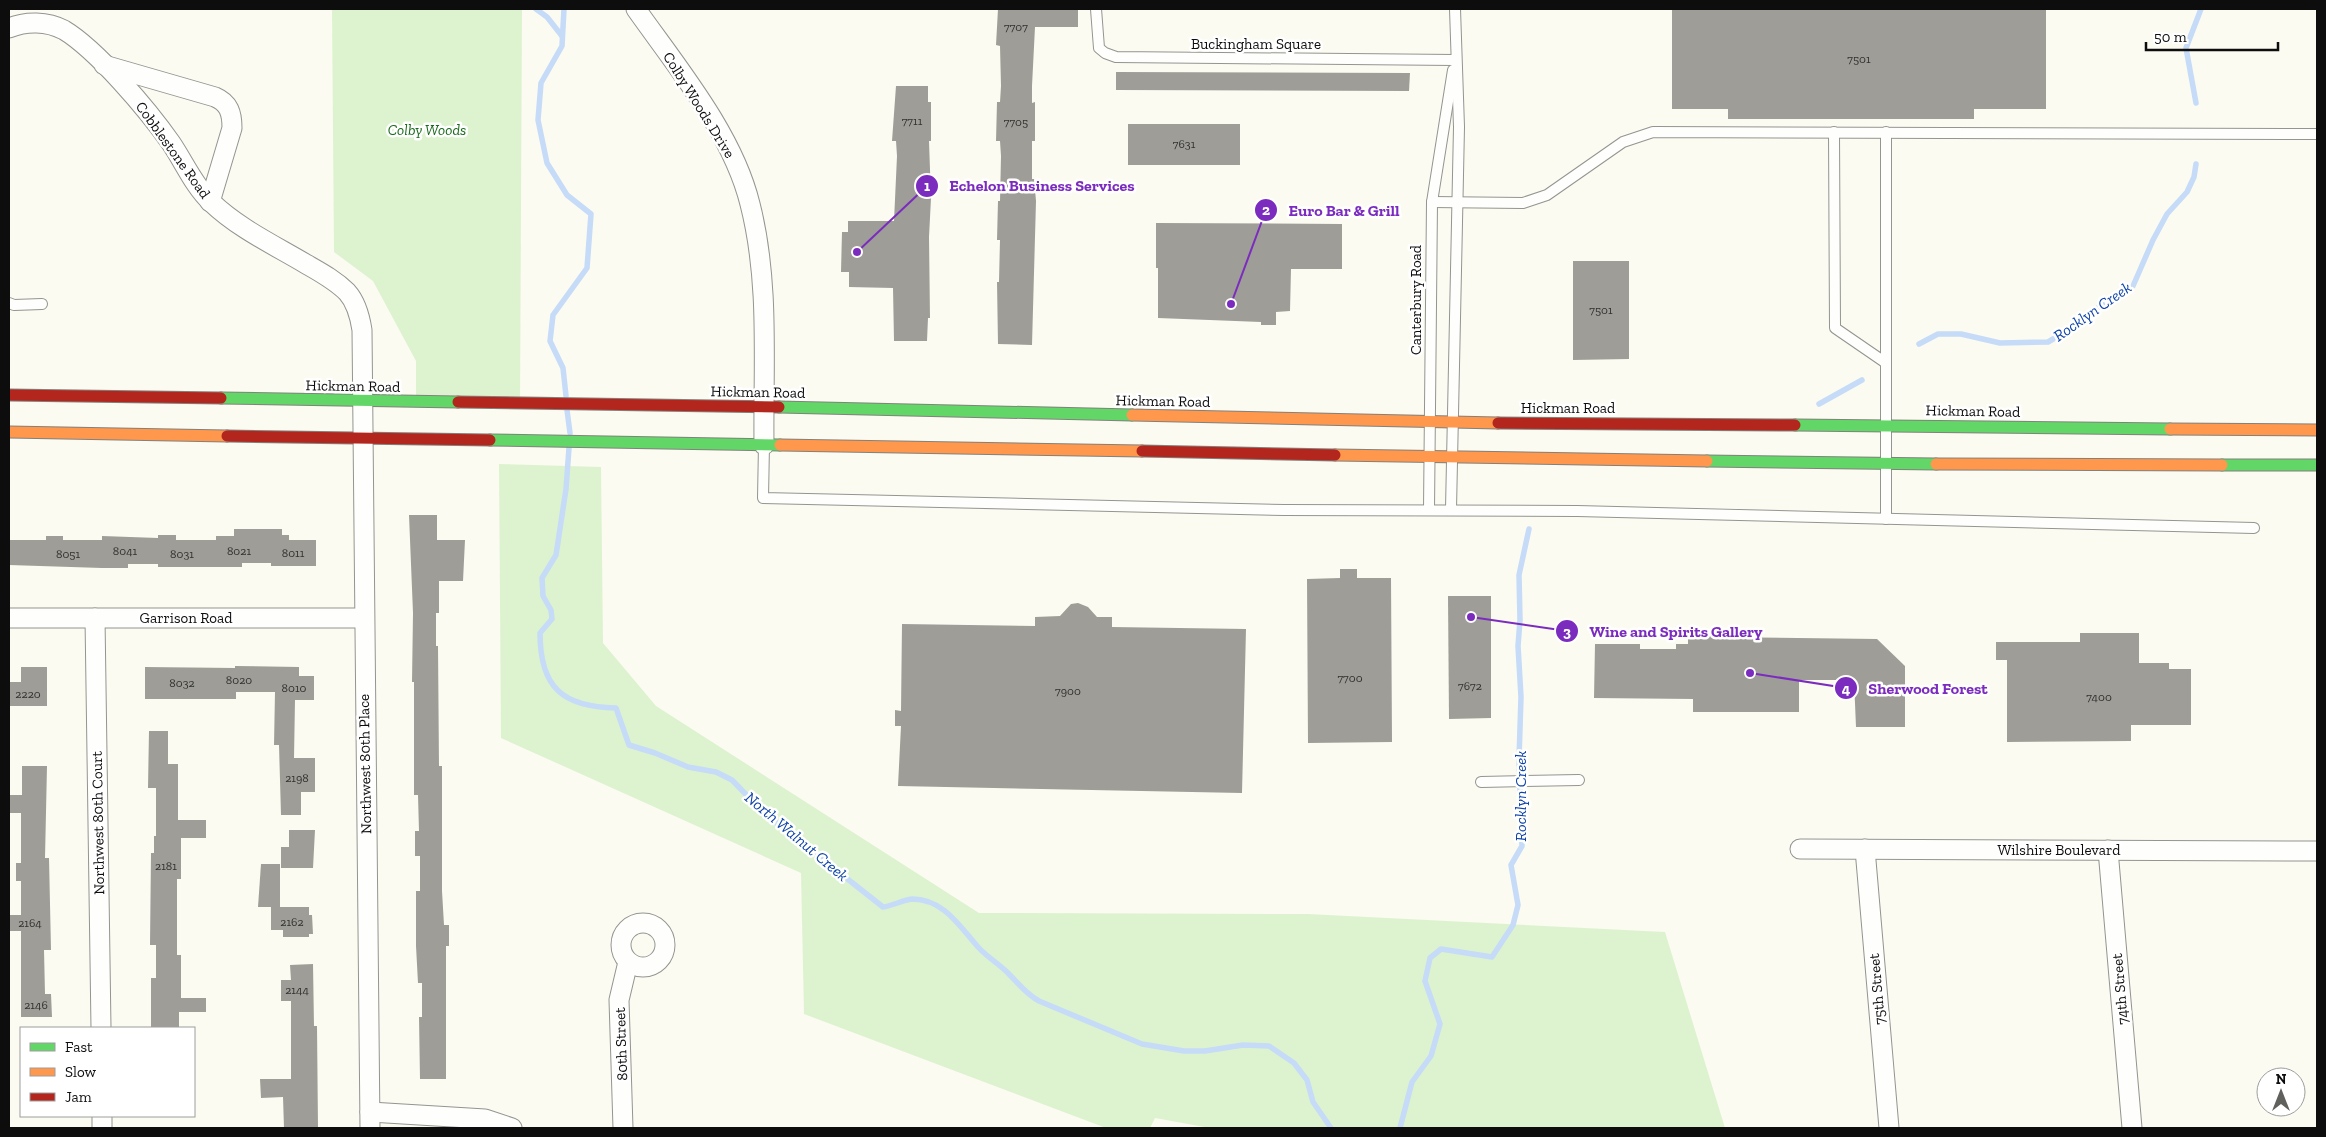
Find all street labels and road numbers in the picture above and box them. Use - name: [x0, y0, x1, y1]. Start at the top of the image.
- street label: Buckingham Square: [1191, 35, 1321, 53]
- street label: Colby Woods Drive: [659, 49, 739, 161]
- street label: Cobblestone Road: [132, 98, 215, 203]
- street label: Canterbury Road: [1407, 244, 1425, 355]
- street label: Hickman Road: [305, 376, 401, 396]
- street label: Hickman Road: [710, 382, 806, 402]
- street label: Hickman Road: [1115, 391, 1211, 411]
- street label: Hickman Road: [1521, 399, 1616, 417]
- street label: Hickman Road: [1925, 401, 2021, 421]
- street label: Garrison Road: [140, 609, 233, 627]
- street label: Northwest 80th Place: [355, 694, 375, 834]
- street label: Northwest 80th Court: [88, 750, 108, 895]
- street label: Wilshire Boulevard: [1997, 841, 2121, 859]
- street label: 75th Street: [1865, 952, 1889, 1025]
- street label: 74th Street: [2108, 952, 2132, 1025]
- street label: 80th Street: [611, 1007, 631, 1081]

